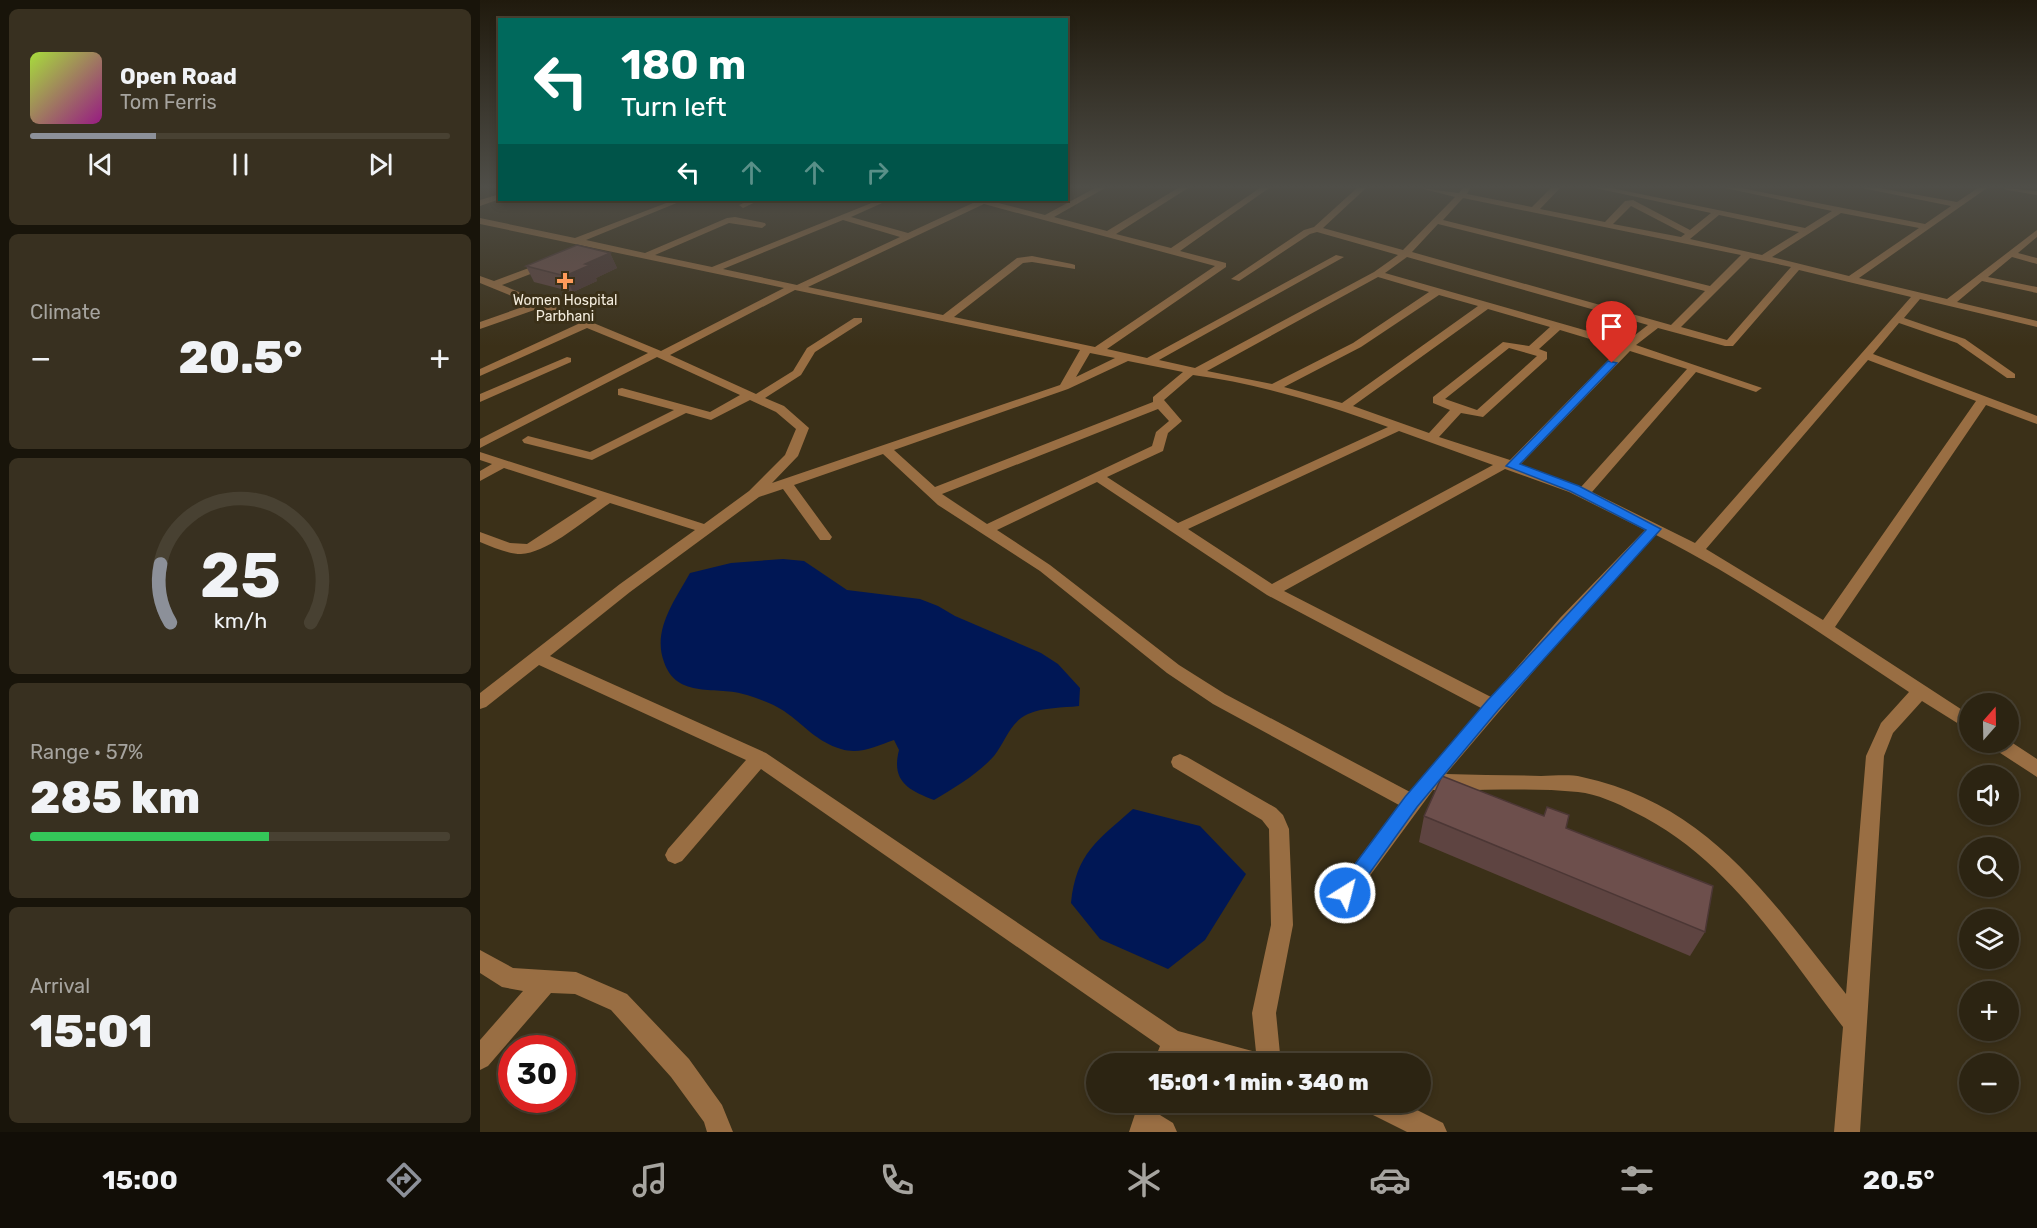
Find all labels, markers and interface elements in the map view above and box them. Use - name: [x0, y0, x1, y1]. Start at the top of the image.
- text: 180 m: [621, 40, 746, 90]
- icon: left: [522, 42, 600, 120]
- text: Open Road: [120, 63, 237, 90]
- text: Tom Ferris: [120, 90, 217, 114]
- text: Turn left: [621, 91, 726, 123]
- icon: previous: [84, 148, 117, 181]
- icon: pause: [224, 148, 257, 181]
- icon: next: [364, 148, 397, 181]
- icon: left: [672, 156, 705, 189]
- icon: ahead: [735, 156, 768, 189]
- icon: ahead: [798, 156, 831, 189]
- icon: right: [861, 156, 894, 189]
- marker: Women Hospital Parbhani: [556, 272, 574, 290]
- place label: Women Hospital Parbhani: [513, 292, 617, 325]
- text: Climate: [30, 300, 101, 324]
- pin: [1586, 301, 1637, 363]
- icon: arrive: [1595, 310, 1628, 343]
- text: 20.5°: [178, 331, 303, 384]
- text: −: [30, 338, 51, 377]
- text: +: [429, 338, 450, 377]
- text: 25: [200, 539, 280, 613]
- text: km/h: [213, 608, 267, 633]
- north arrow: [1959, 693, 2019, 753]
- map controls: [1959, 693, 2019, 1113]
- text: Range · 57%: [30, 740, 143, 764]
- button: sound: [1959, 765, 2019, 825]
- text: 285 km: [30, 771, 200, 824]
- button: search: [1959, 837, 2019, 897]
- position arrow: [1313, 861, 1377, 925]
- button: layers: [1959, 909, 2019, 969]
- text: Arrival: [30, 974, 90, 998]
- button: +: [1959, 981, 2019, 1041]
- text: 15:01: [30, 1005, 153, 1058]
- speed limit sign: 30: [498, 1035, 576, 1113]
- button: −: [1959, 1053, 2019, 1113]
- text: 15:01 · 1 min · 340 m: [1148, 1069, 1369, 1096]
- icon: directions: [383, 1159, 425, 1201]
- icon: music: [629, 1159, 671, 1201]
- icon: phone: [876, 1159, 918, 1201]
- icon: climate: [1123, 1159, 1165, 1201]
- icon: car: [1369, 1159, 1411, 1201]
- icon: filters: [1616, 1159, 1658, 1201]
- text: 15:00: [102, 1164, 178, 1196]
- text: 20.5°: [1863, 1164, 1935, 1196]

